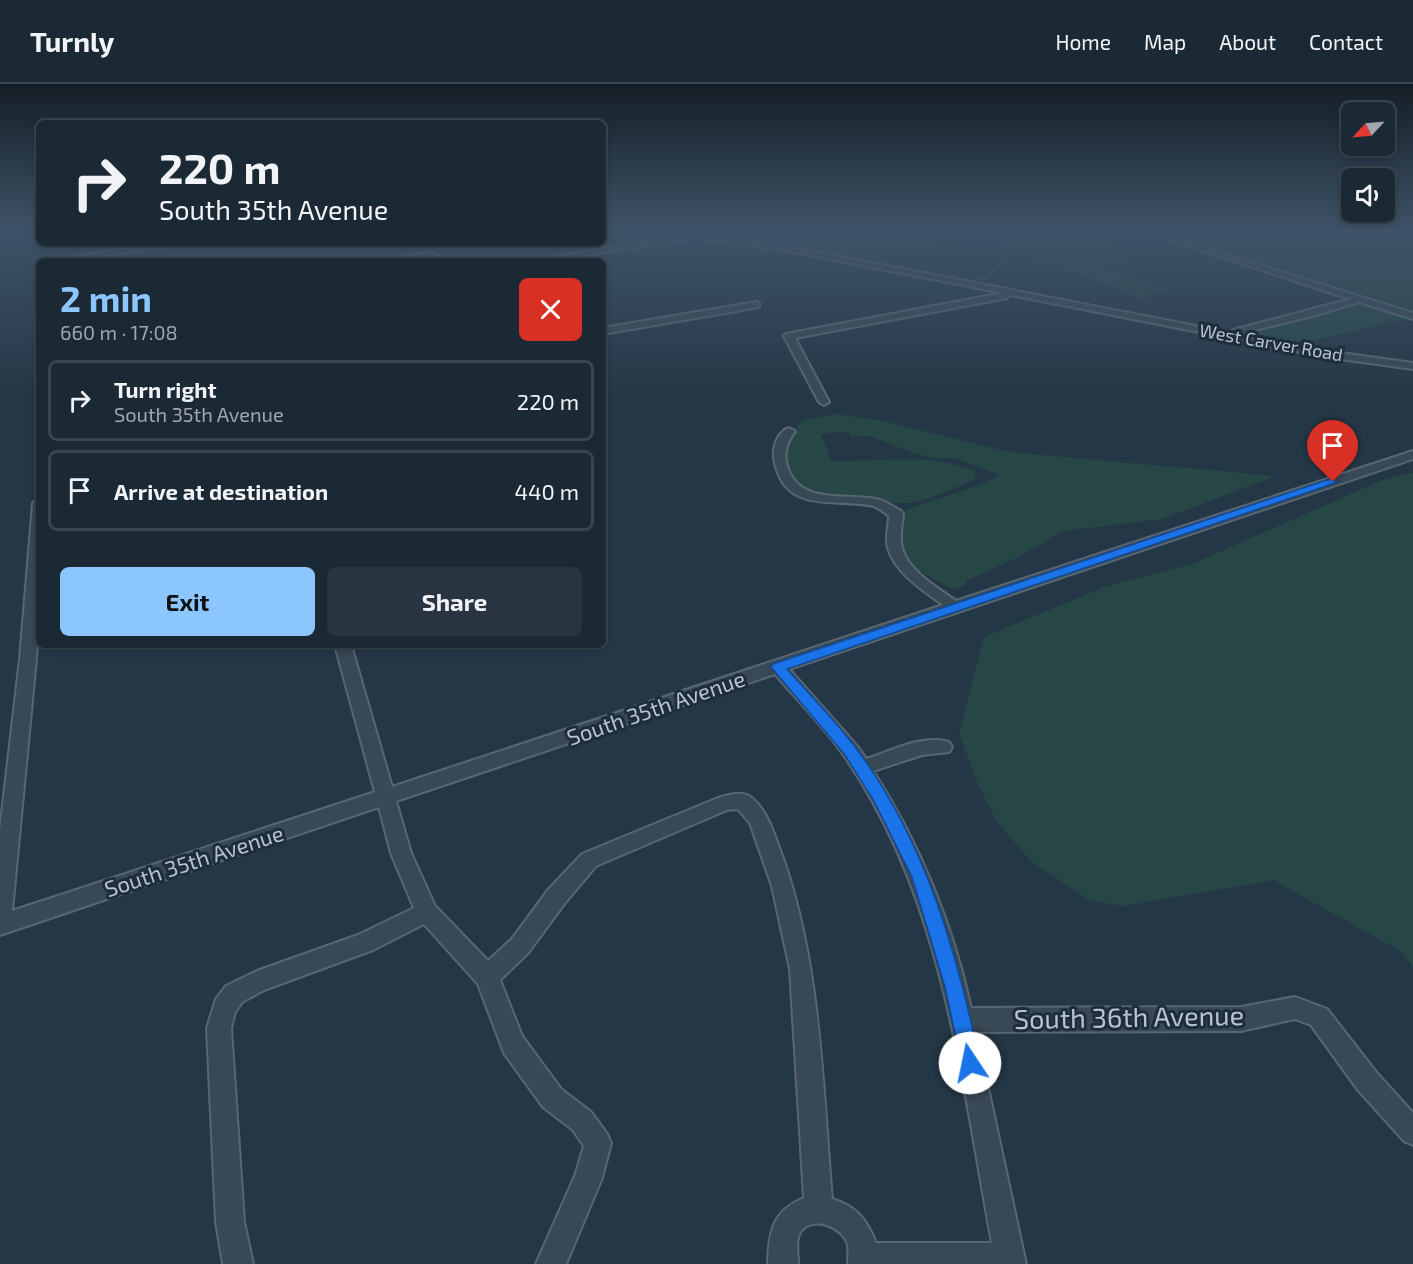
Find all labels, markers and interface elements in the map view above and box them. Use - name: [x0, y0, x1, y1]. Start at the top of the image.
- text: Turnly: [30, 24, 114, 58]
- text: Home: [1055, 29, 1111, 54]
- text: Map: [1144, 29, 1186, 54]
- text: About: [1219, 29, 1276, 54]
- text: Contact: [1309, 29, 1383, 54]
- north arrow: [1341, 102, 1395, 156]
- map controls: [1341, 102, 1395, 222]
- text: 220 m: [159, 142, 280, 192]
- icon: right: [60, 144, 138, 222]
- button: sound: [1341, 168, 1395, 222]
- text: South 35th Avenue: [159, 193, 388, 225]
- text: 2 min: [60, 276, 152, 319]
- button: close: [519, 278, 582, 341]
- street label: West Carver Road: [1198, 319, 1345, 365]
- text: 660 m · 17:08: [60, 320, 178, 344]
- text: Turn right: [114, 376, 216, 402]
- icon: right: [63, 384, 96, 417]
- text: 220 m: [517, 388, 579, 414]
- text: South 35th Avenue: [114, 402, 284, 426]
- pin: [1307, 420, 1358, 482]
- icon: arrive: [1316, 429, 1349, 462]
- icon: arrive: [63, 474, 96, 507]
- text: Arrive at destination: [114, 478, 328, 504]
- text: 440 m: [514, 478, 579, 504]
- button: Exit: [60, 567, 315, 636]
- button: Share: [327, 567, 582, 636]
- street label: South 35th Avenue: [563, 664, 748, 750]
- street label: South 35th Avenue: [101, 819, 287, 901]
- street label: South 36th Avenue: [1014, 998, 1244, 1034]
- position arrow: [938, 1031, 1002, 1095]

